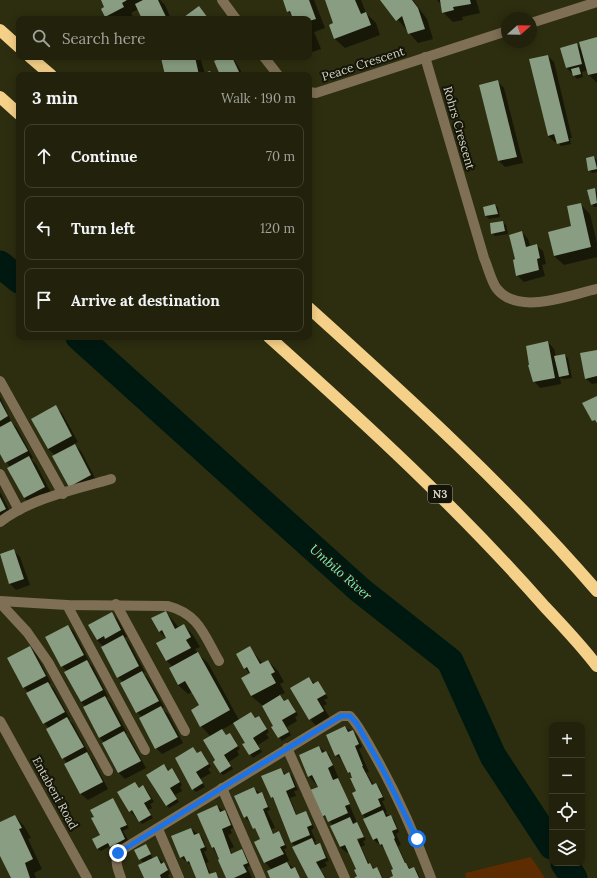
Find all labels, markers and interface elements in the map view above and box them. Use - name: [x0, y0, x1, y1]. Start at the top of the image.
- north arrow: [501, 12, 537, 48]
- search box: [16, 16, 312, 60]
- icon: search: [30, 27, 52, 49]
- text: Search here: [62, 29, 145, 48]
- street label: Peace Crescent: [320, 43, 406, 84]
- street label: Rohrs Crescent: [440, 85, 479, 171]
- text: 3 min: [32, 87, 78, 109]
- text: Walk · 190 m: [221, 90, 296, 107]
- icon: ahead: [33, 145, 55, 167]
- text: Continue: [71, 147, 137, 166]
- text: 70 m: [266, 148, 295, 165]
- icon: left: [33, 217, 55, 239]
- text: Turn left: [71, 219, 135, 238]
- text: 120 m: [260, 220, 295, 237]
- icon: arrive: [33, 289, 55, 311]
- text: Arrive at destination: [71, 291, 220, 310]
- road number: N3: [428, 485, 452, 503]
- water label: Umbilo River: [306, 541, 375, 604]
- map controls: [549, 722, 585, 866]
- button: +: [549, 722, 585, 758]
- street label: Entabeni Road: [29, 754, 82, 832]
- button: −: [549, 758, 585, 794]
- button: locate: [549, 794, 585, 830]
- route start: [408, 830, 426, 848]
- button: layers: [549, 830, 585, 866]
- route end: [109, 844, 127, 862]

